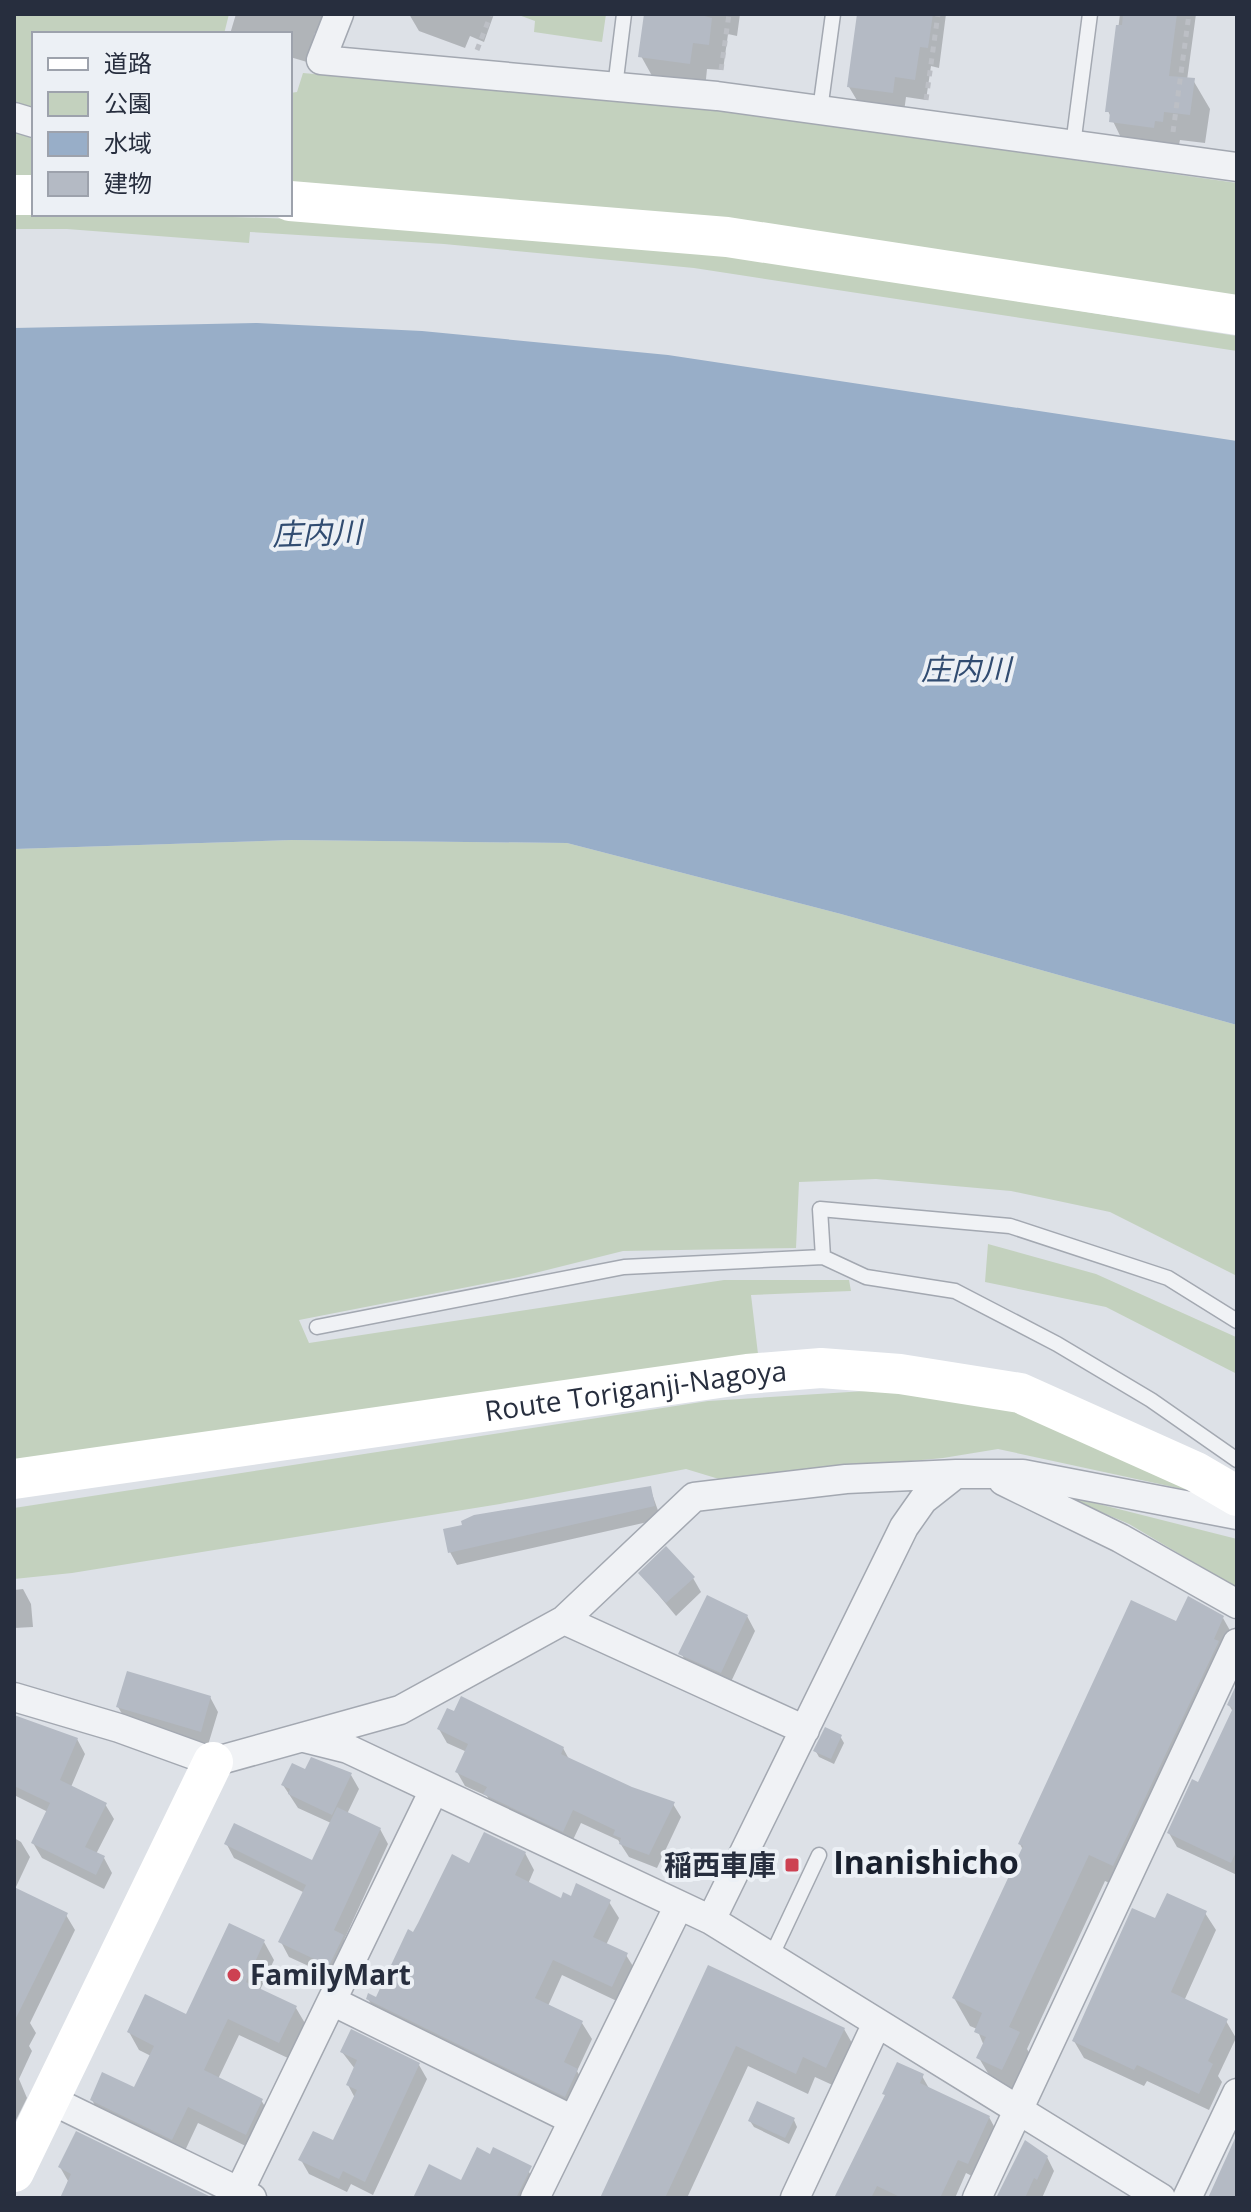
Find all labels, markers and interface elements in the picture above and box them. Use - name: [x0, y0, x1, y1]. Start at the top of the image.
- legend: [32, 32, 292, 216]
- text: 道路: [104, 46, 152, 79]
- text: 公園: [104, 86, 152, 119]
- text: 水域: [104, 126, 152, 159]
- text: 建物: [104, 166, 152, 199]
- water label: 庄内川: [271, 510, 366, 555]
- water label: 庄内川: [921, 648, 1014, 689]
- street label: Route Toriganji-Nagoya: [482, 1351, 788, 1429]
- district label: Inanishicho: [833, 1840, 1019, 1883]
- place label: 稲西車庫: [664, 1845, 776, 1883]
- marker: 稲西車庫: [783, 1856, 801, 1874]
- place label: FamilyMart: [250, 1955, 411, 1993]
- marker: FamilyMart: [225, 1966, 243, 1984]

